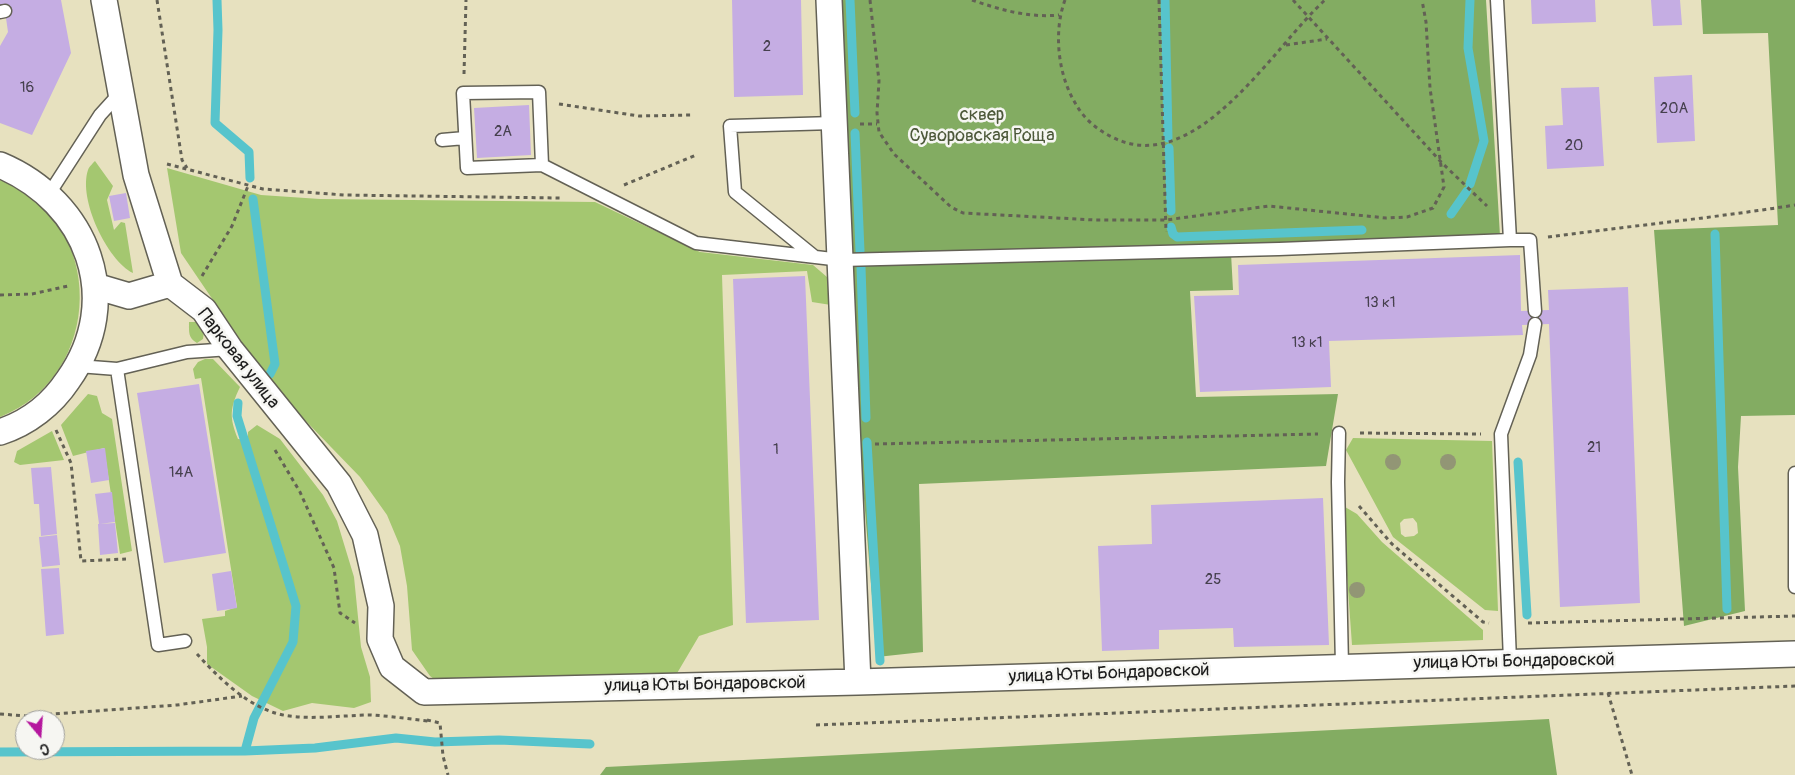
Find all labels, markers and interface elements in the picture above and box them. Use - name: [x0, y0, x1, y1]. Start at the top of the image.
- house number: 2: [763, 38, 771, 56]
- house number: 16: [20, 79, 34, 97]
- house number: 20А: [1660, 100, 1688, 118]
- park label: сквер Суворовская Роща: [909, 104, 1055, 146]
- house number: 2А: [494, 123, 512, 141]
- house number: 20: [1565, 137, 1583, 155]
- house number: 13 к1: [1364, 294, 1396, 312]
- street label: Парковая улица: [192, 305, 284, 413]
- house number: 13 к1: [1291, 334, 1323, 352]
- house number: 21: [1587, 439, 1601, 457]
- house number: 1: [773, 441, 779, 459]
- house number: 14А: [169, 464, 193, 482]
- house number: 25: [1205, 571, 1221, 589]
- street label: улица Юты Бондаровской: [1413, 649, 1615, 675]
- street label: улица Юты Бондаровской: [1008, 660, 1210, 688]
- street label: улица Юты Бондаровской: [604, 672, 806, 698]
- north arrow: [15, 710, 65, 760]
- text: С: [38, 739, 51, 758]

